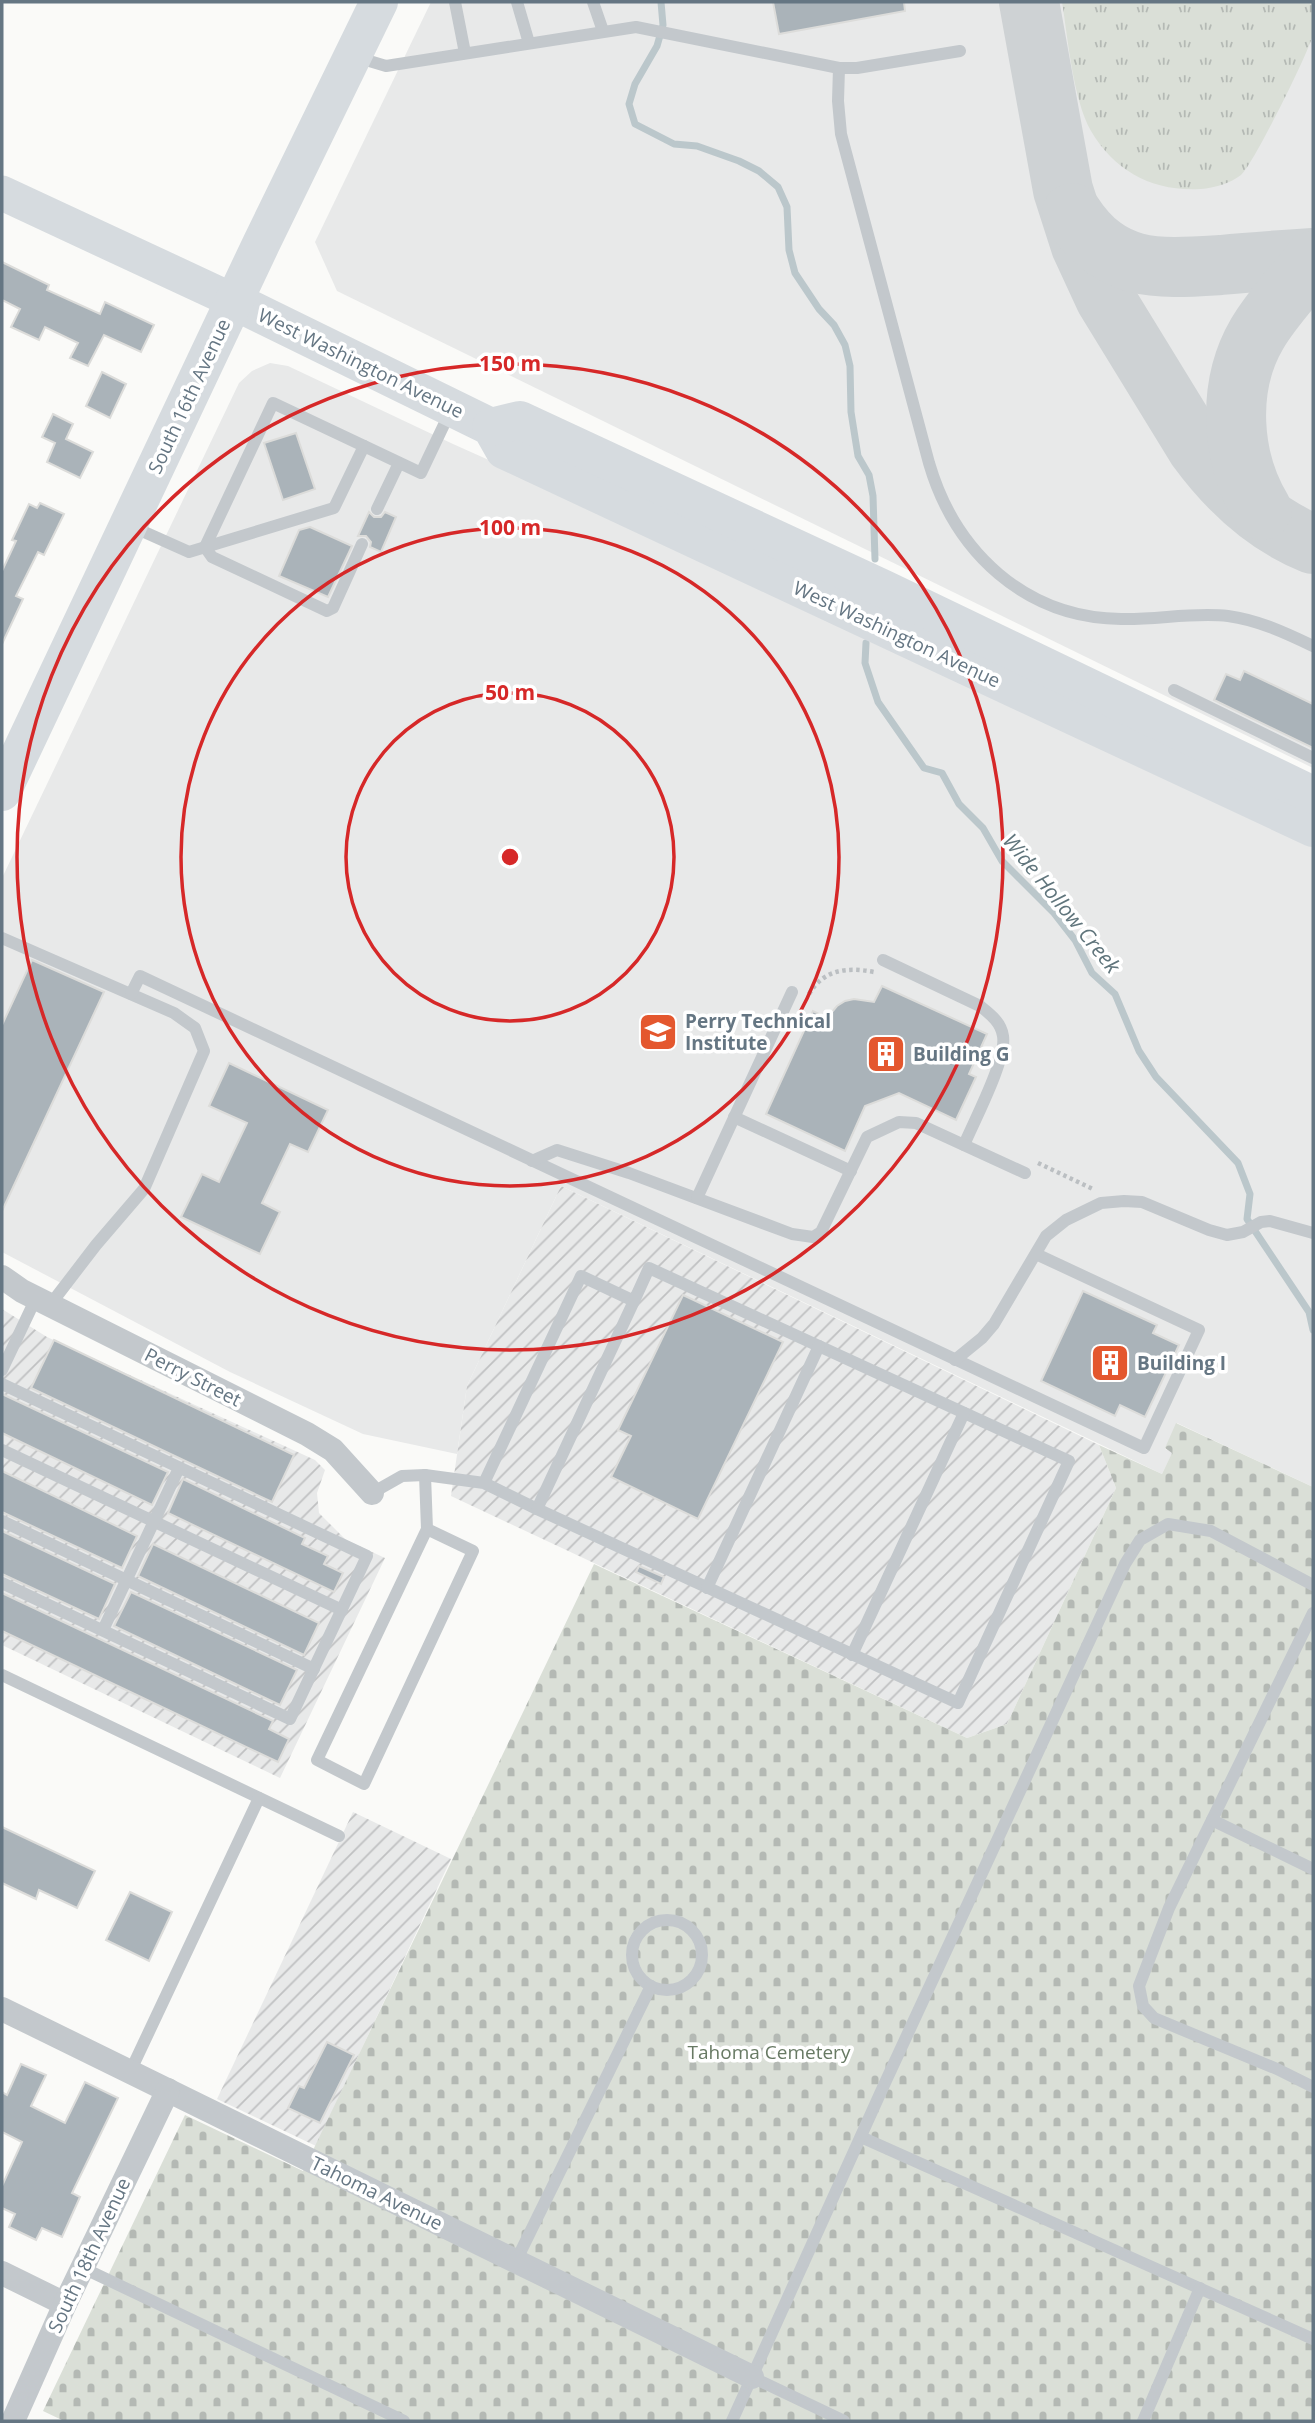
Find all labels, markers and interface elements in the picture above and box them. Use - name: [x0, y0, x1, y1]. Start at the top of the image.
- street label: West Washington Avenue: [254, 302, 468, 424]
- street label: South 16th Avenue: [142, 314, 236, 478]
- text: 150 m: [479, 349, 541, 377]
- text: 100 m: [479, 513, 541, 541]
- street label: West Washington Avenue: [789, 575, 1005, 693]
- text: 50 m: [485, 678, 535, 706]
- water label: Wide Hollow Creek: [997, 827, 1127, 979]
- centre of rings: [498, 845, 522, 869]
- place label: Perry Technical Institute: [685, 1008, 831, 1056]
- school or university icon: Perry Technical Institute: [637, 1011, 679, 1053]
- building icon: Building G: [865, 1033, 907, 1075]
- place label: Building G: [913, 1041, 1010, 1067]
- street label: Perry Street: [140, 1342, 246, 1413]
- building icon: Building I: [1089, 1342, 1131, 1384]
- place label: Building I: [1137, 1350, 1226, 1376]
- park label: Tahoma Cemetery: [688, 2039, 851, 2065]
- street label: Tahoma Avenue: [307, 2150, 447, 2236]
- street label: South 18th Avenue: [42, 2173, 136, 2337]

